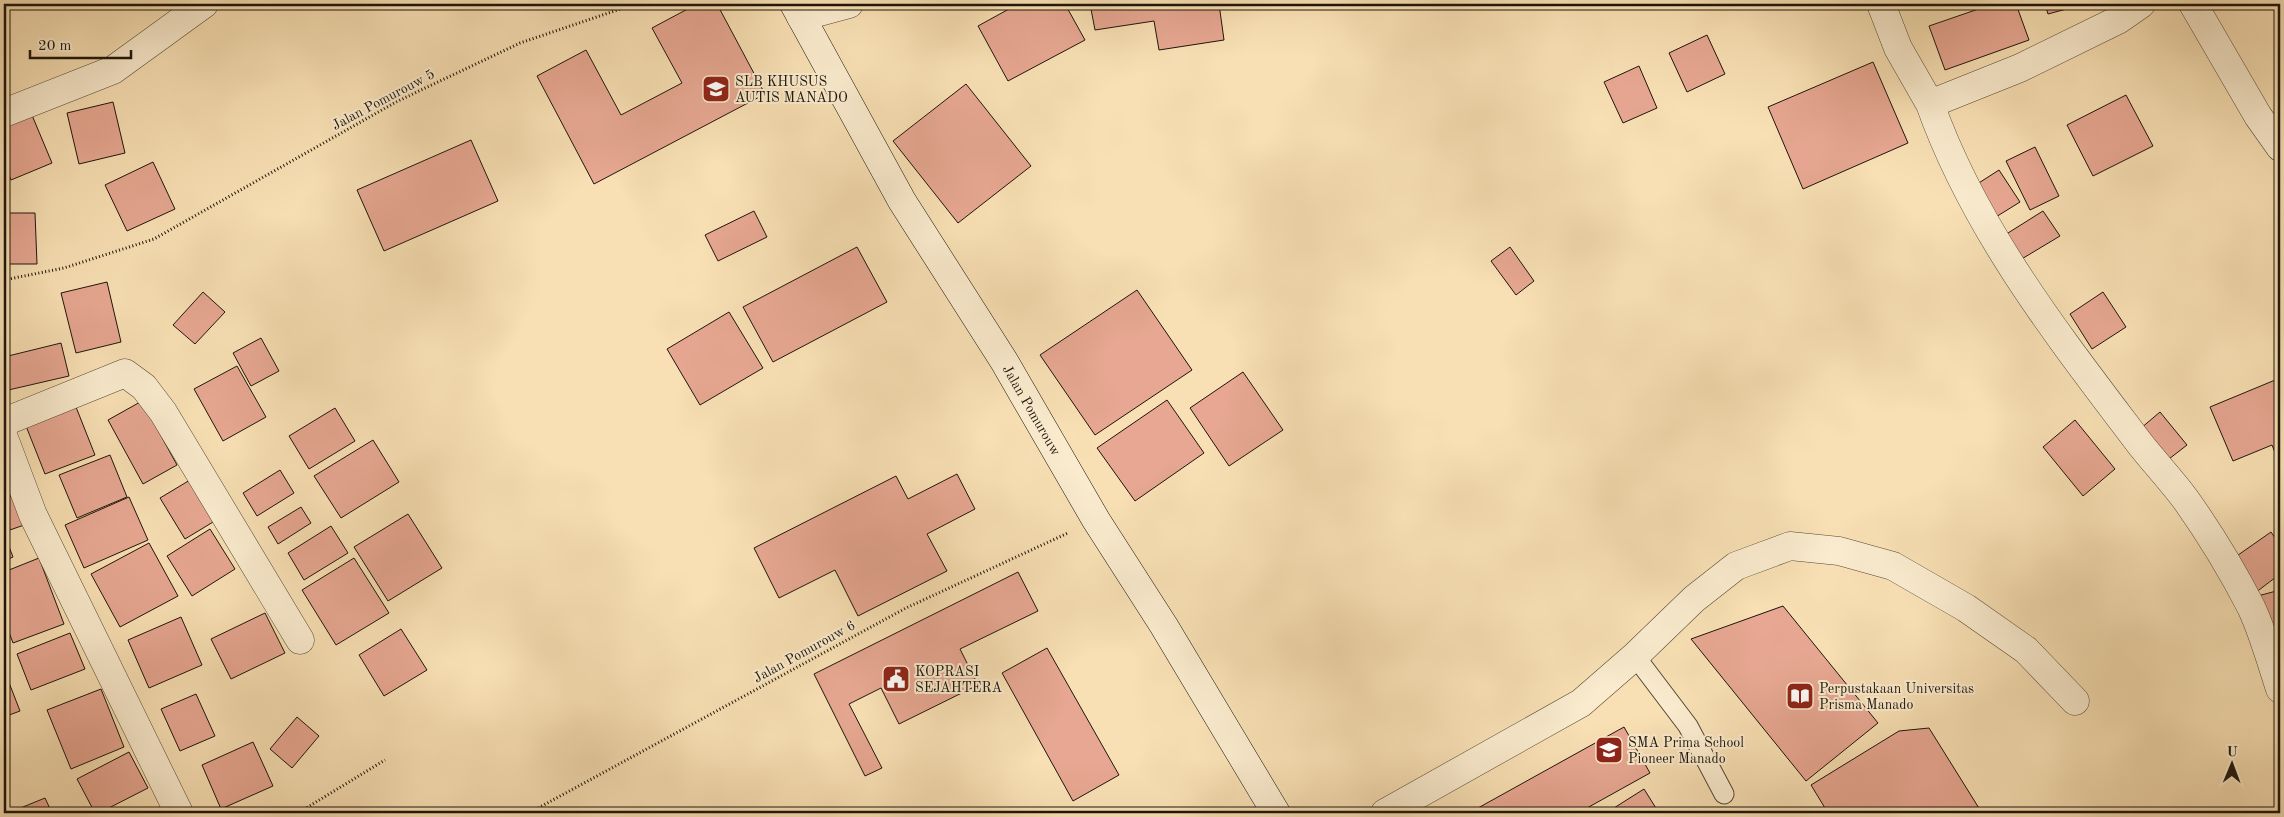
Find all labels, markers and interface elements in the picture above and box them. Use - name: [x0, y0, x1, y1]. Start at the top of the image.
- scale bar: [30, 28, 131, 60]
- text: 20 m: [38, 39, 72, 54]
- street label: Jalan Pomurouw 5: [330, 67, 437, 133]
- school or university icon: SLB KHUSUS AUTIS MANADO: [701, 74, 731, 104]
- place label: SLB KHUSUS AUTIS MANADO: [735, 75, 848, 105]
- street label: Jalan Pomurouw: [1000, 363, 1063, 458]
- street label: Jalan Pomurouw 6: [751, 618, 858, 686]
- public building icon: KOPRASI SEJAHTERA: [881, 664, 911, 694]
- place label: KOPRASI SEJAHTERA: [915, 665, 1002, 695]
- library icon: Perpustakaan Universitas Prisma Manado: [1785, 681, 1815, 711]
- place label: Perpustakaan Universitas Prisma Manado: [1819, 682, 1974, 712]
- school or university icon: SMA Prima School Pioneer Manado: [1594, 735, 1624, 765]
- place label: SMA Prima School Pioneer Manado: [1628, 736, 1744, 766]
- north arrow: [2206, 740, 2256, 790]
- text: U: [2227, 745, 2238, 759]

